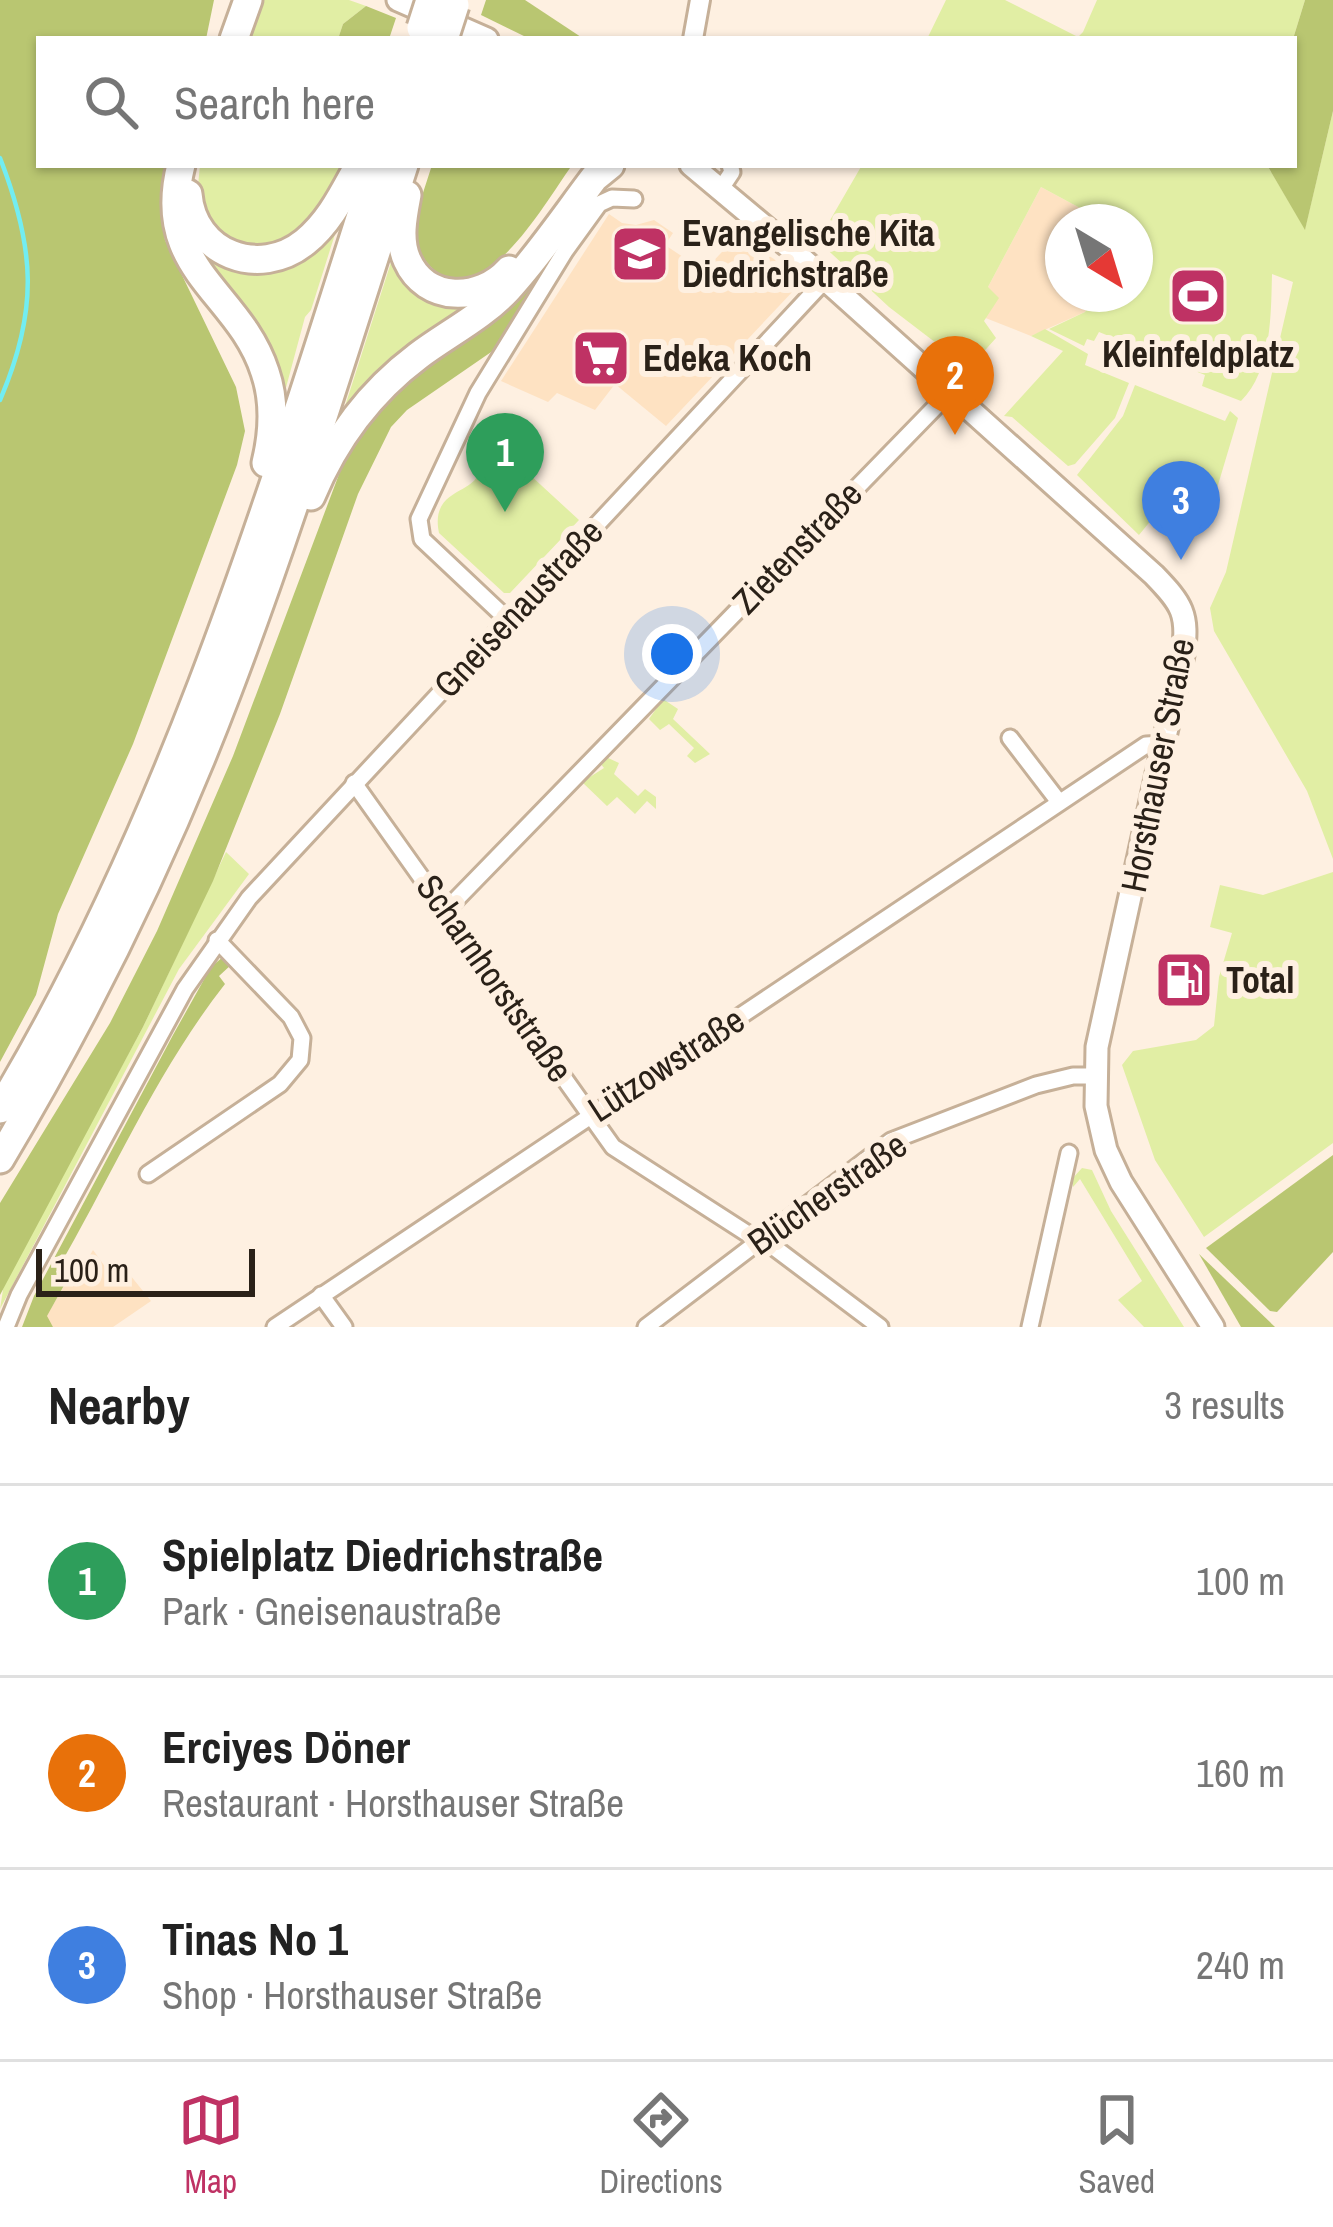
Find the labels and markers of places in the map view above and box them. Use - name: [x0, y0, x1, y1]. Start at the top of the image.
- place label: Evangelische Kita Diedrichstraße: [682, 209, 935, 298]
- school or university icon: Evangelische Kita Diedrichstraße: [609, 223, 671, 285]
- sports icon: Kleinfeldplatz: [1167, 265, 1229, 327]
- supermarket icon: Edeka Koch: [570, 327, 632, 389]
- place label: Kleinfeldplatz: [1102, 330, 1294, 378]
- place label: Edeka Koch: [643, 334, 812, 382]
- pin: 2: [916, 336, 994, 435]
- pin: 1: [466, 413, 544, 512]
- pin: 3: [1142, 461, 1220, 560]
- fuel station icon: Total: [1153, 949, 1215, 1011]
- place label: Total: [1226, 956, 1294, 1004]

